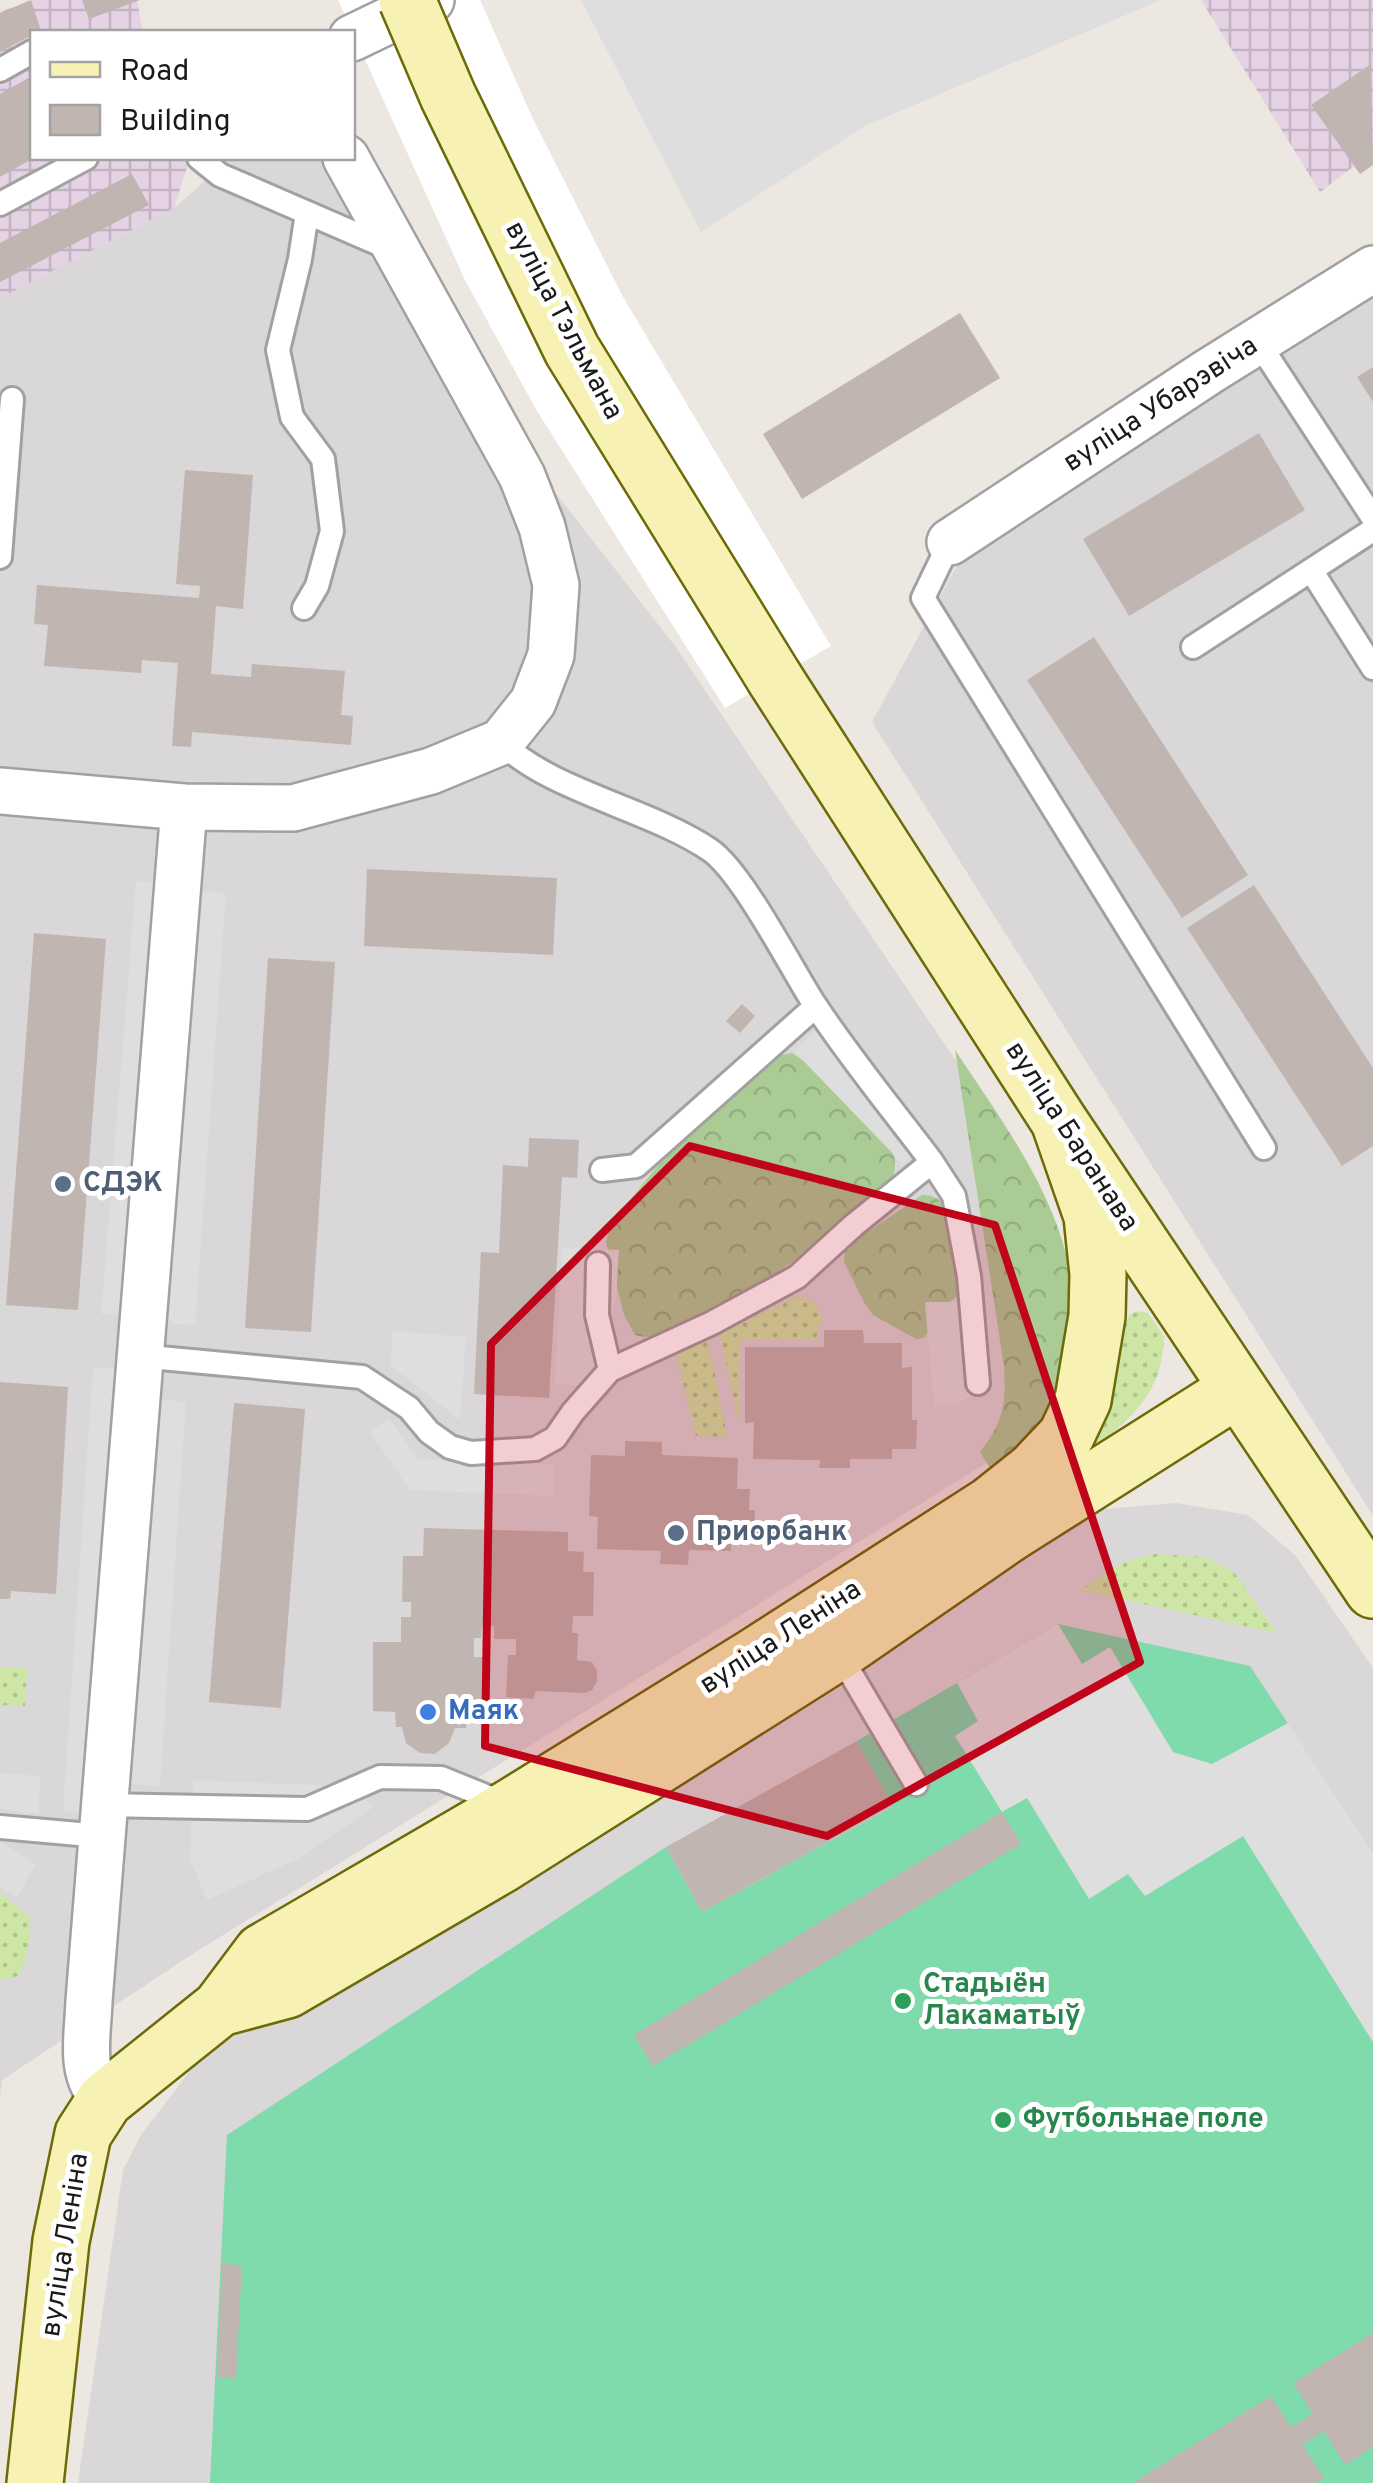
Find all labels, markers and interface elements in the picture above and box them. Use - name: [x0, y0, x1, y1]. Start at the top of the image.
- legend: [30, 30, 355, 160]
- text: Road: [120, 54, 189, 91]
- text: Building: [120, 104, 231, 141]
- street label: вуліца Тэльмана: [496, 216, 630, 426]
- street label: вуліца Убарэвіча: [1057, 329, 1265, 481]
- street label: вуліца Баранава: [996, 1035, 1146, 1239]
- place label: СДЭК: [83, 1166, 163, 1202]
- marker: СДЭК: [52, 1173, 74, 1195]
- place label: Приорбанк: [696, 1515, 847, 1551]
- marker: Приорбанк: [665, 1522, 687, 1544]
- street label: вуліца Леніна: [693, 1572, 869, 1704]
- place label: Маяк: [448, 1694, 519, 1730]
- marker: Маяк: [417, 1701, 439, 1723]
- place label: Стадыён Лакаматыў: [923, 1967, 1081, 2035]
- marker: Стадыён Лакаматыў: [892, 1990, 914, 2012]
- place label: Футбольнае поле: [1023, 2102, 1264, 2138]
- marker: Футбольнае поле: [992, 2109, 1014, 2131]
- street label: вуліца Леніна: [34, 2151, 98, 2339]

